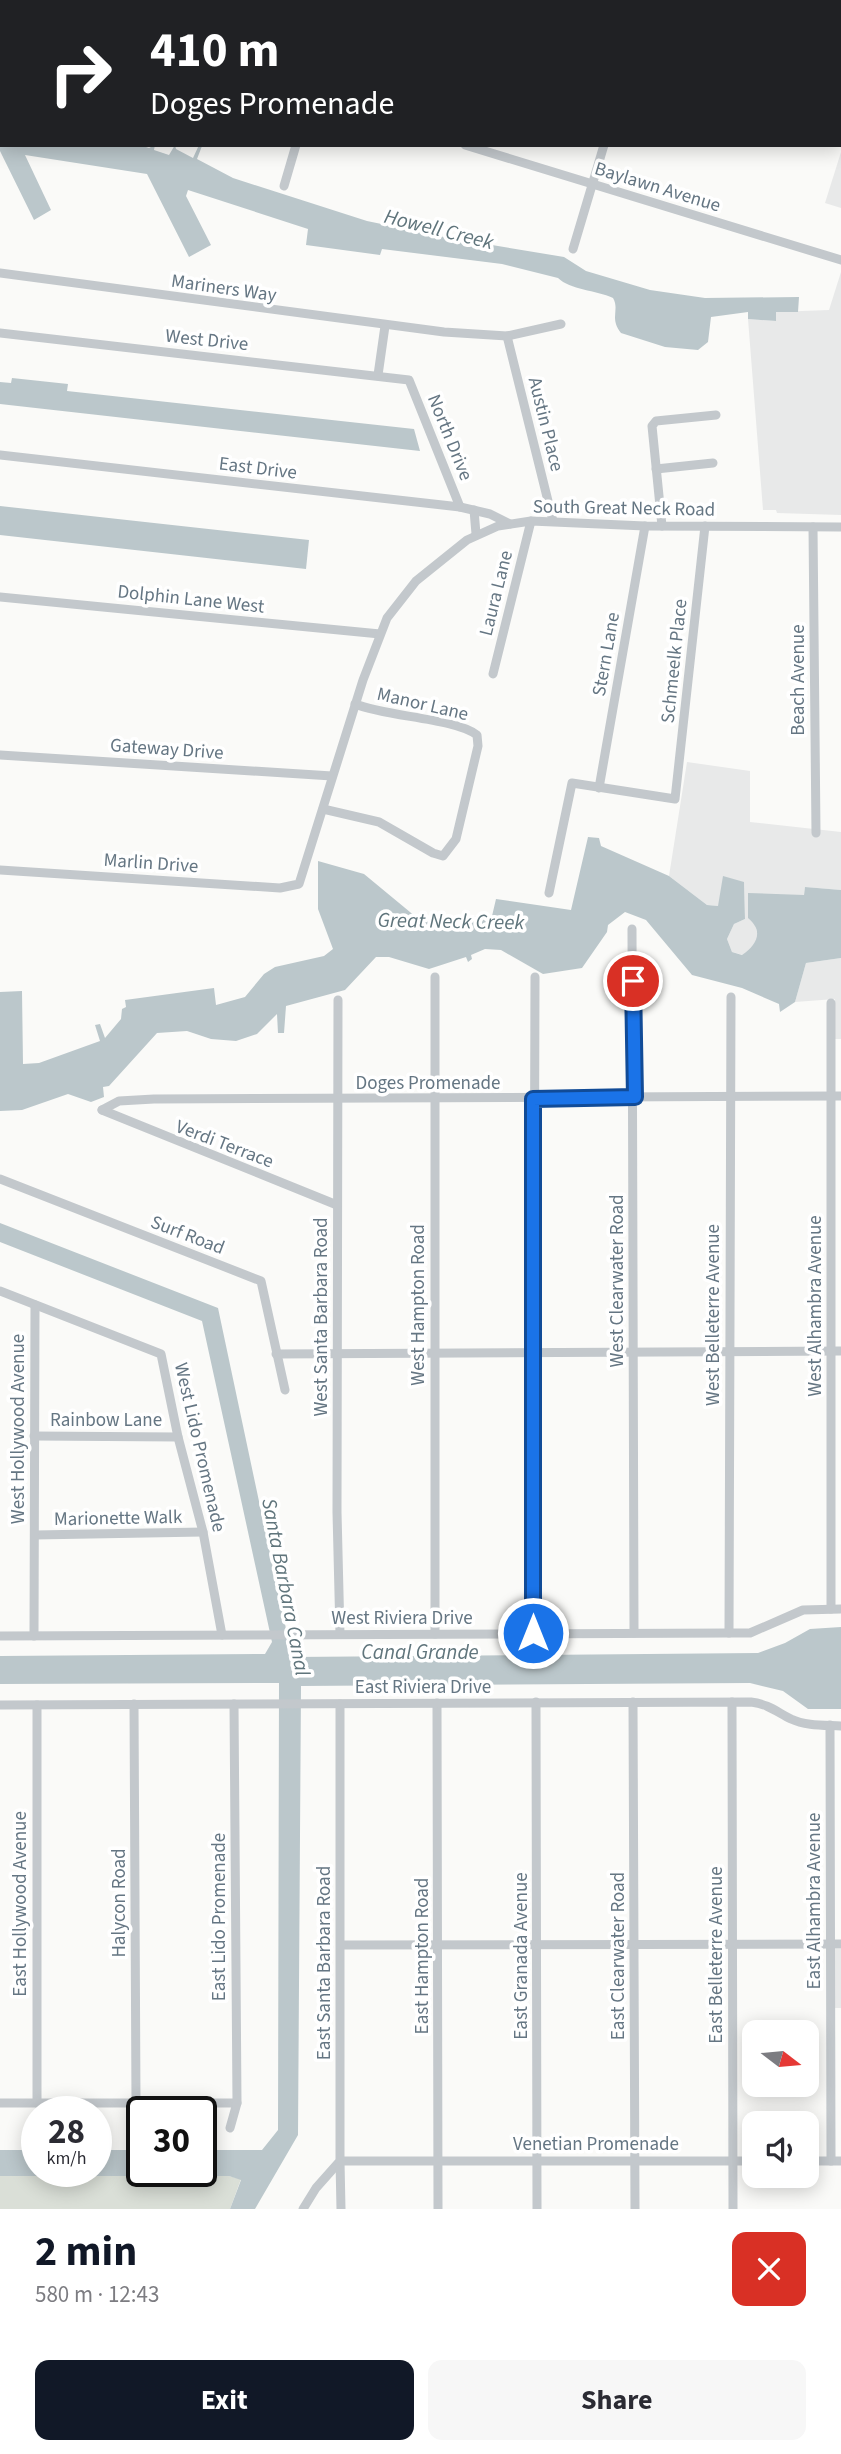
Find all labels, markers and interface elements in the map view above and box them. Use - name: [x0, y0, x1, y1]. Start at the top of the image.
- text: 410 m: [150, 16, 279, 86]
- icon: right: [35, 28, 126, 119]
- text: Doges Promenade: [150, 81, 394, 127]
- street label: Baylawn Avenue: [591, 155, 724, 219]
- water label: Howell Creek: [381, 201, 498, 257]
- street label: Mariners Way: [170, 268, 278, 309]
- street label: West Drive: [164, 323, 250, 358]
- street label: Austin Place: [521, 374, 570, 474]
- street label: North Drive: [420, 390, 479, 485]
- street label: East Drive: [217, 450, 298, 487]
- street label: South Great Neck Road: [532, 493, 715, 524]
- street label: Laura Lane: [473, 548, 520, 639]
- street label: Dolphin Lane West: [116, 578, 266, 621]
- street label: Schmeelk Place: [655, 598, 694, 725]
- street label: Stern Lane: [586, 610, 627, 698]
- street label: Beach Avenue: [785, 624, 812, 736]
- street label: Manor Lane: [374, 681, 471, 728]
- street label: Gateway Drive: [109, 732, 225, 767]
- street label: Marlin Drive: [103, 847, 199, 880]
- water label: Great Neck Creek: [377, 905, 526, 937]
- pin: [603, 951, 663, 1011]
- icon: arrive: [614, 962, 652, 1000]
- street label: Doges Promenade: [355, 1070, 501, 1097]
- street label: Verdi Terrace: [172, 1113, 277, 1175]
- street label: West Clearwater Road: [604, 1194, 631, 1368]
- street label: Surf Road: [147, 1209, 228, 1262]
- street label: West Alhambra Avenue: [802, 1215, 829, 1397]
- street label: West Santa Barbara Road: [308, 1217, 335, 1417]
- street label: West Hampton Road: [405, 1224, 432, 1386]
- street label: West Belleterre Avenue: [700, 1224, 727, 1406]
- street label: West Hollywood Avenue: [5, 1334, 32, 1524]
- street label: West Lido Promenade: [167, 1360, 232, 1535]
- street label: Rainbow Lane: [50, 1407, 162, 1434]
- water label: Santa Barbara Canal: [254, 1496, 318, 1679]
- street label: Marionette Walk: [54, 1504, 183, 1533]
- position arrow: [496, 1596, 570, 1670]
- street label: West Riviera Drive: [331, 1605, 473, 1632]
- water label: Canal Grande: [361, 1637, 479, 1667]
- street label: East Riviera Drive: [355, 1674, 491, 1701]
- street label: East Hollywood Avenue: [7, 1811, 34, 1997]
- street label: East Alhambra Avenue: [801, 1813, 828, 1989]
- street label: East Lido Promenade: [206, 1833, 233, 2001]
- street label: Halycon Road: [106, 1848, 133, 1958]
- street label: East Santa Barbara Road: [311, 1866, 338, 2060]
- street label: East Belleterre Avenue: [703, 1866, 730, 2044]
- street label: East Granada Avenue: [508, 1872, 535, 2040]
- street label: East Clearwater Road: [605, 1872, 632, 2040]
- street label: East Hampton Road: [409, 1878, 436, 2034]
- north arrow: [742, 2020, 819, 2096]
- map controls: [742, 2020, 819, 2188]
- speed limit sign: 30: [126, 2096, 217, 2187]
- text: 28: [48, 2107, 85, 2157]
- button: sound: [742, 2111, 819, 2188]
- street label: Venetian Promenade: [513, 2131, 679, 2158]
- text: km/h: [47, 2146, 86, 2171]
- text: 2 min: [35, 2222, 137, 2282]
- button: close: [732, 2232, 806, 2306]
- text: 580 m · 12:43: [35, 2278, 159, 2311]
- button: Exit: [35, 2360, 414, 2440]
- button: Share: [428, 2360, 806, 2440]

